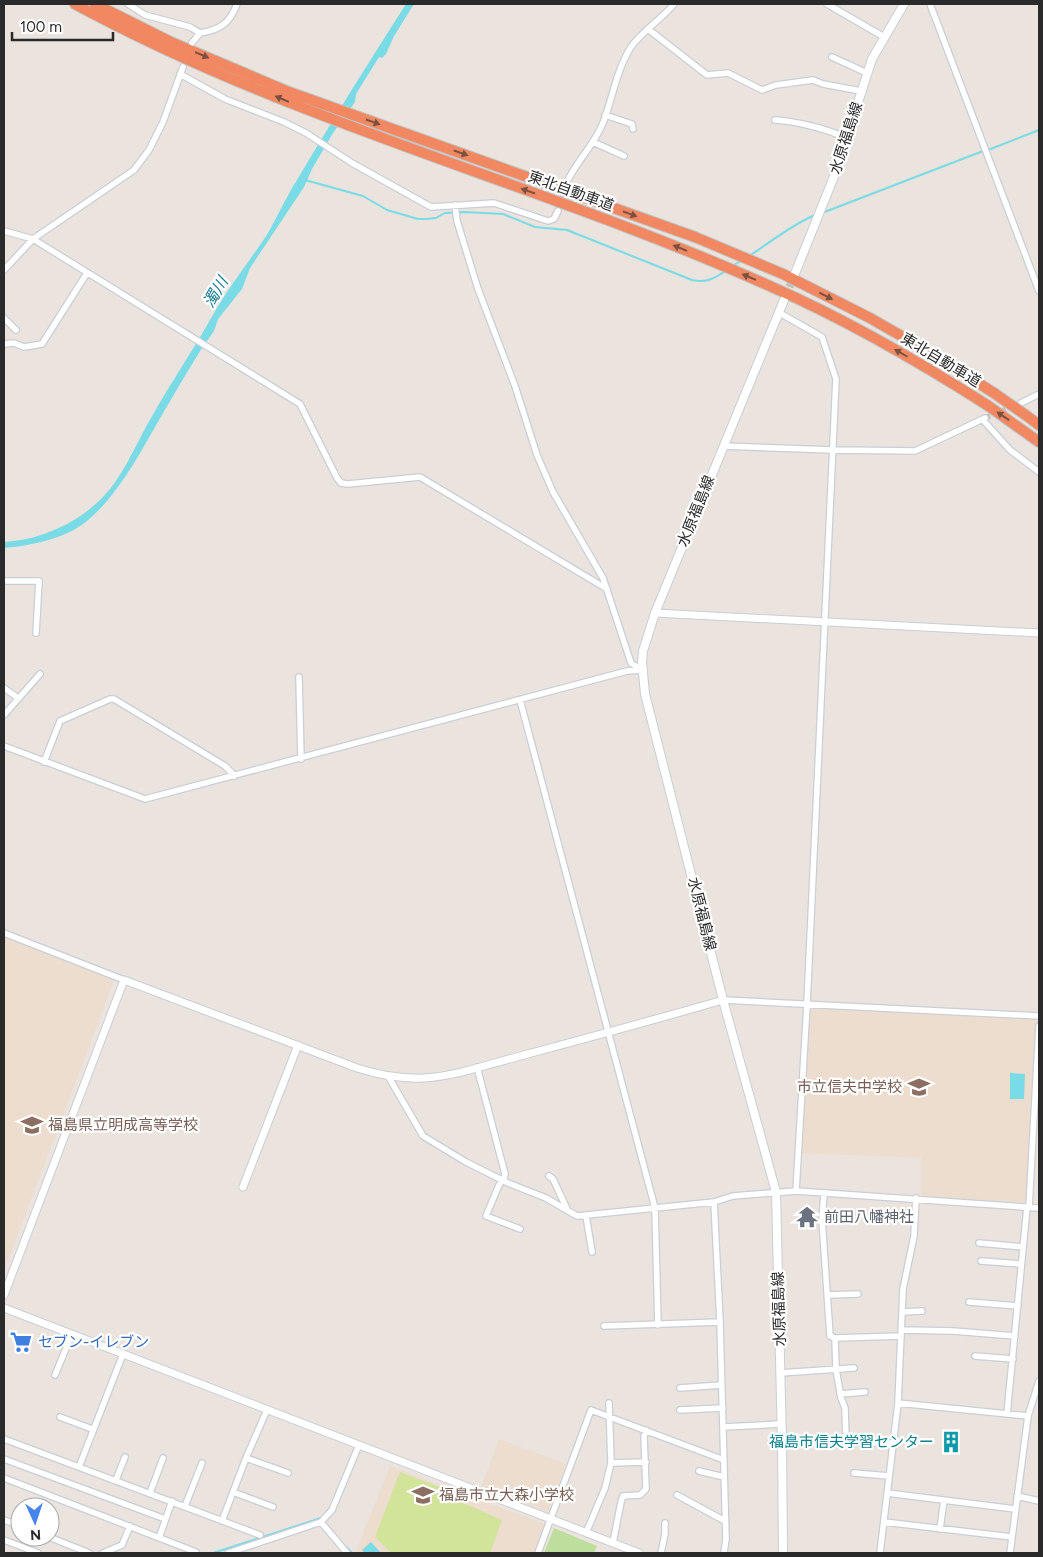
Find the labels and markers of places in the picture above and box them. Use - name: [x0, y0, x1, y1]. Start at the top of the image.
- school or university icon: 市立信夫中学校: [906, 1074, 932, 1100]
- place label: 市立信夫中学校: [797, 1078, 902, 1096]
- school or university icon: 福島県立明成高等学校: [19, 1112, 45, 1138]
- place label: 福島県立明成高等学校: [48, 1116, 198, 1134]
- temple icon: 前田八幡神社: [794, 1204, 820, 1230]
- place label: 前田八幡神社: [824, 1208, 914, 1226]
- supermarket icon: セブン-イレブン: [8, 1329, 34, 1355]
- place label: セブン-イレブン: [38, 1333, 149, 1351]
- building icon: 福島市信夫学習センター: [938, 1429, 964, 1455]
- place label: 福島市信夫学習センター: [769, 1433, 934, 1451]
- school or university icon: 福島市立大森小学校: [410, 1482, 436, 1508]
- place label: 福島市立大森小学校: [439, 1486, 574, 1504]

